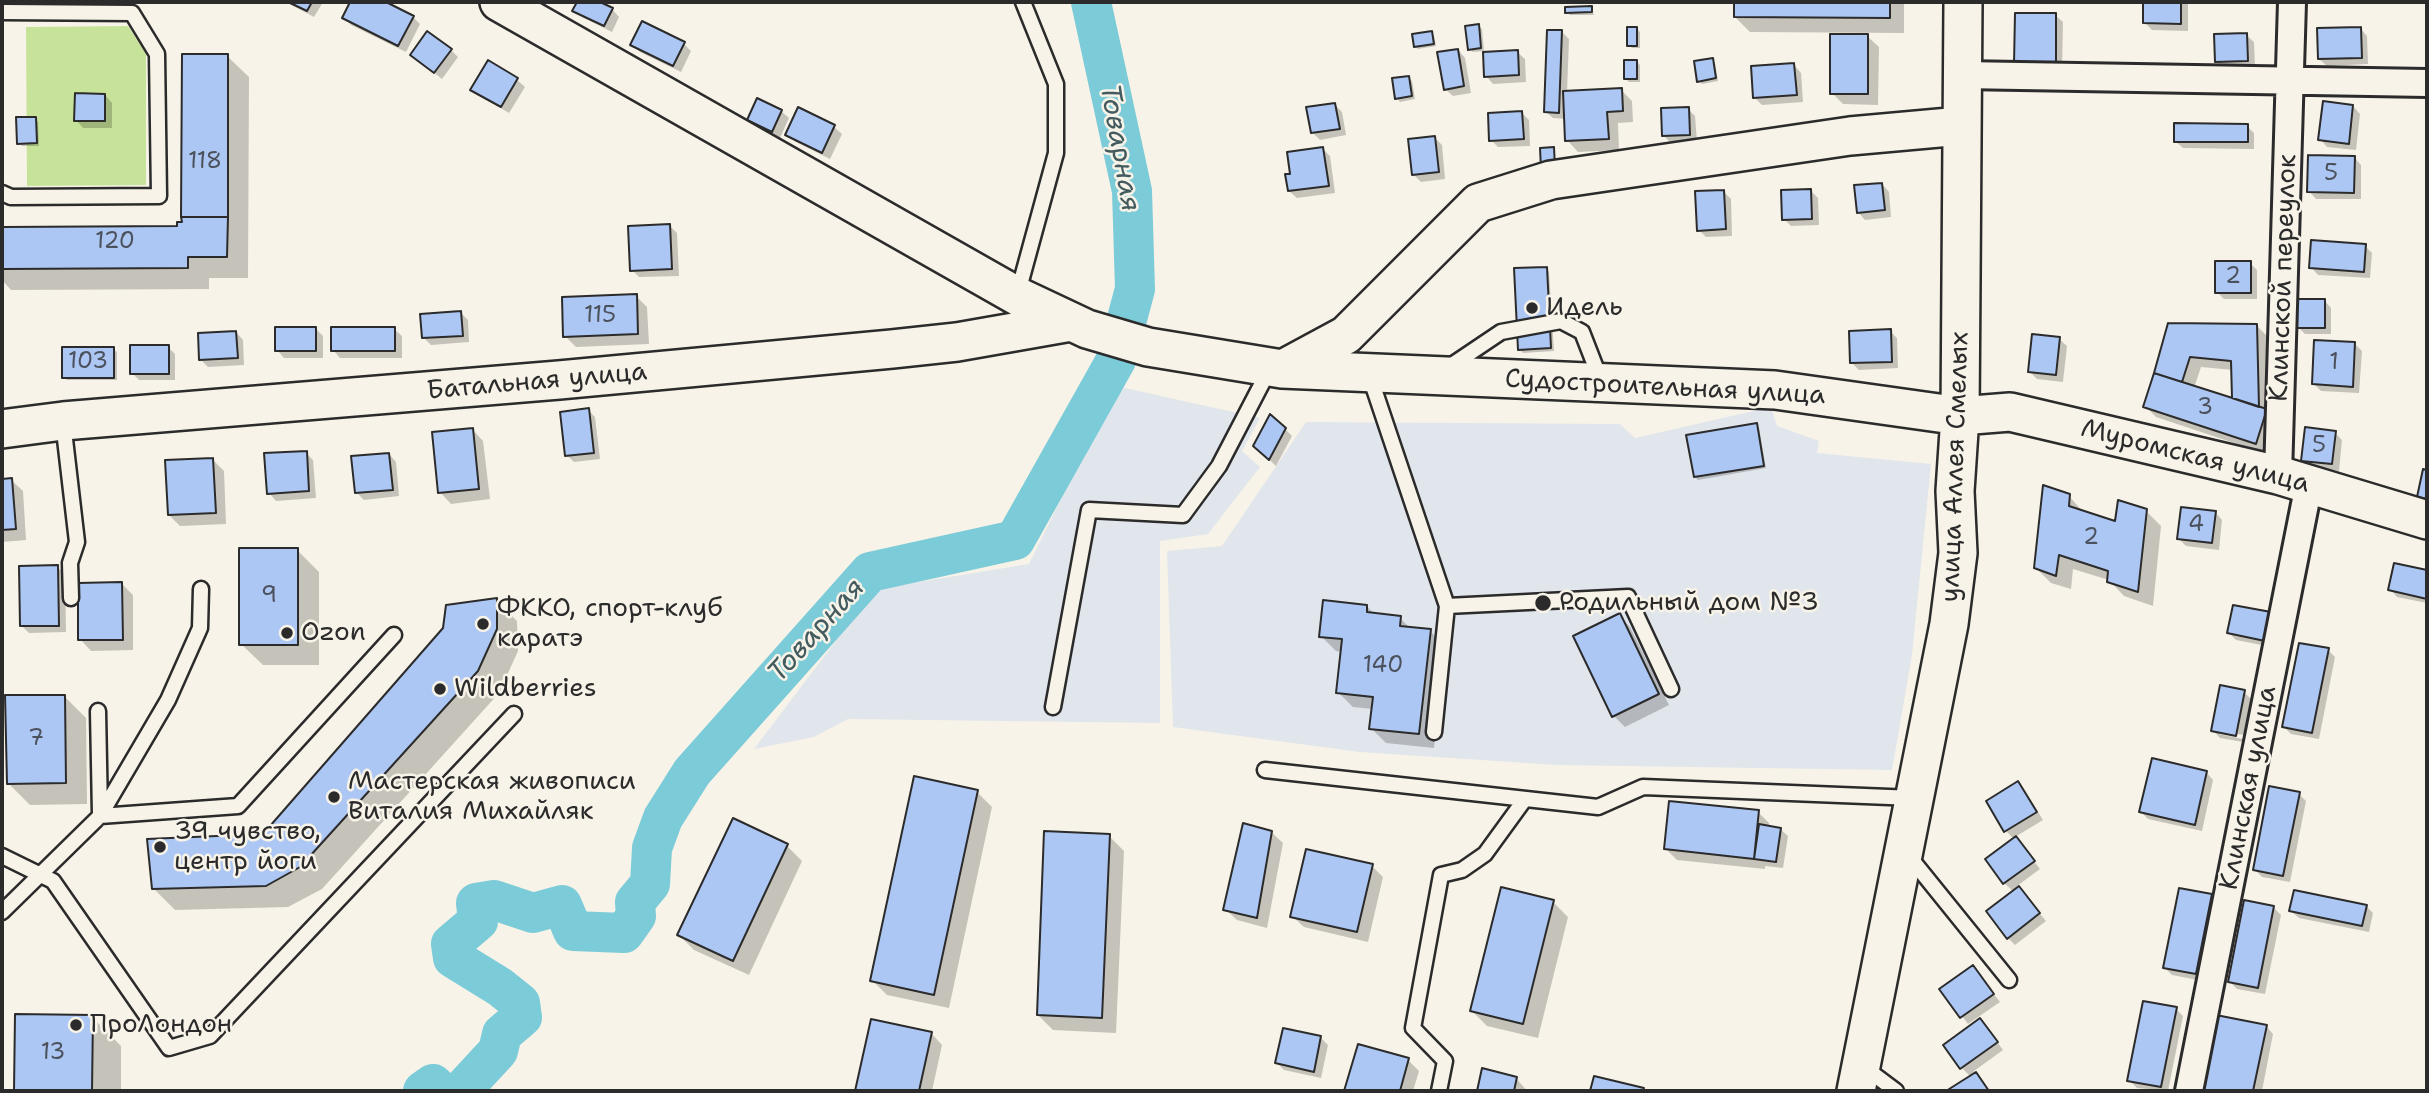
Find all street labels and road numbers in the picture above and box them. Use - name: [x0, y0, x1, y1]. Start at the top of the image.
- street label: Клинской переулок: [2264, 154, 2304, 402]
- street label: улица Аллея Смелых: [1936, 331, 1976, 603]
- street label: Батальная улица: [426, 357, 648, 407]
- street label: Судостроительная улица: [1504, 364, 1826, 412]
- street label: Муромская улица: [2077, 414, 2313, 500]
- street label: Клинская улица: [2214, 683, 2284, 893]

